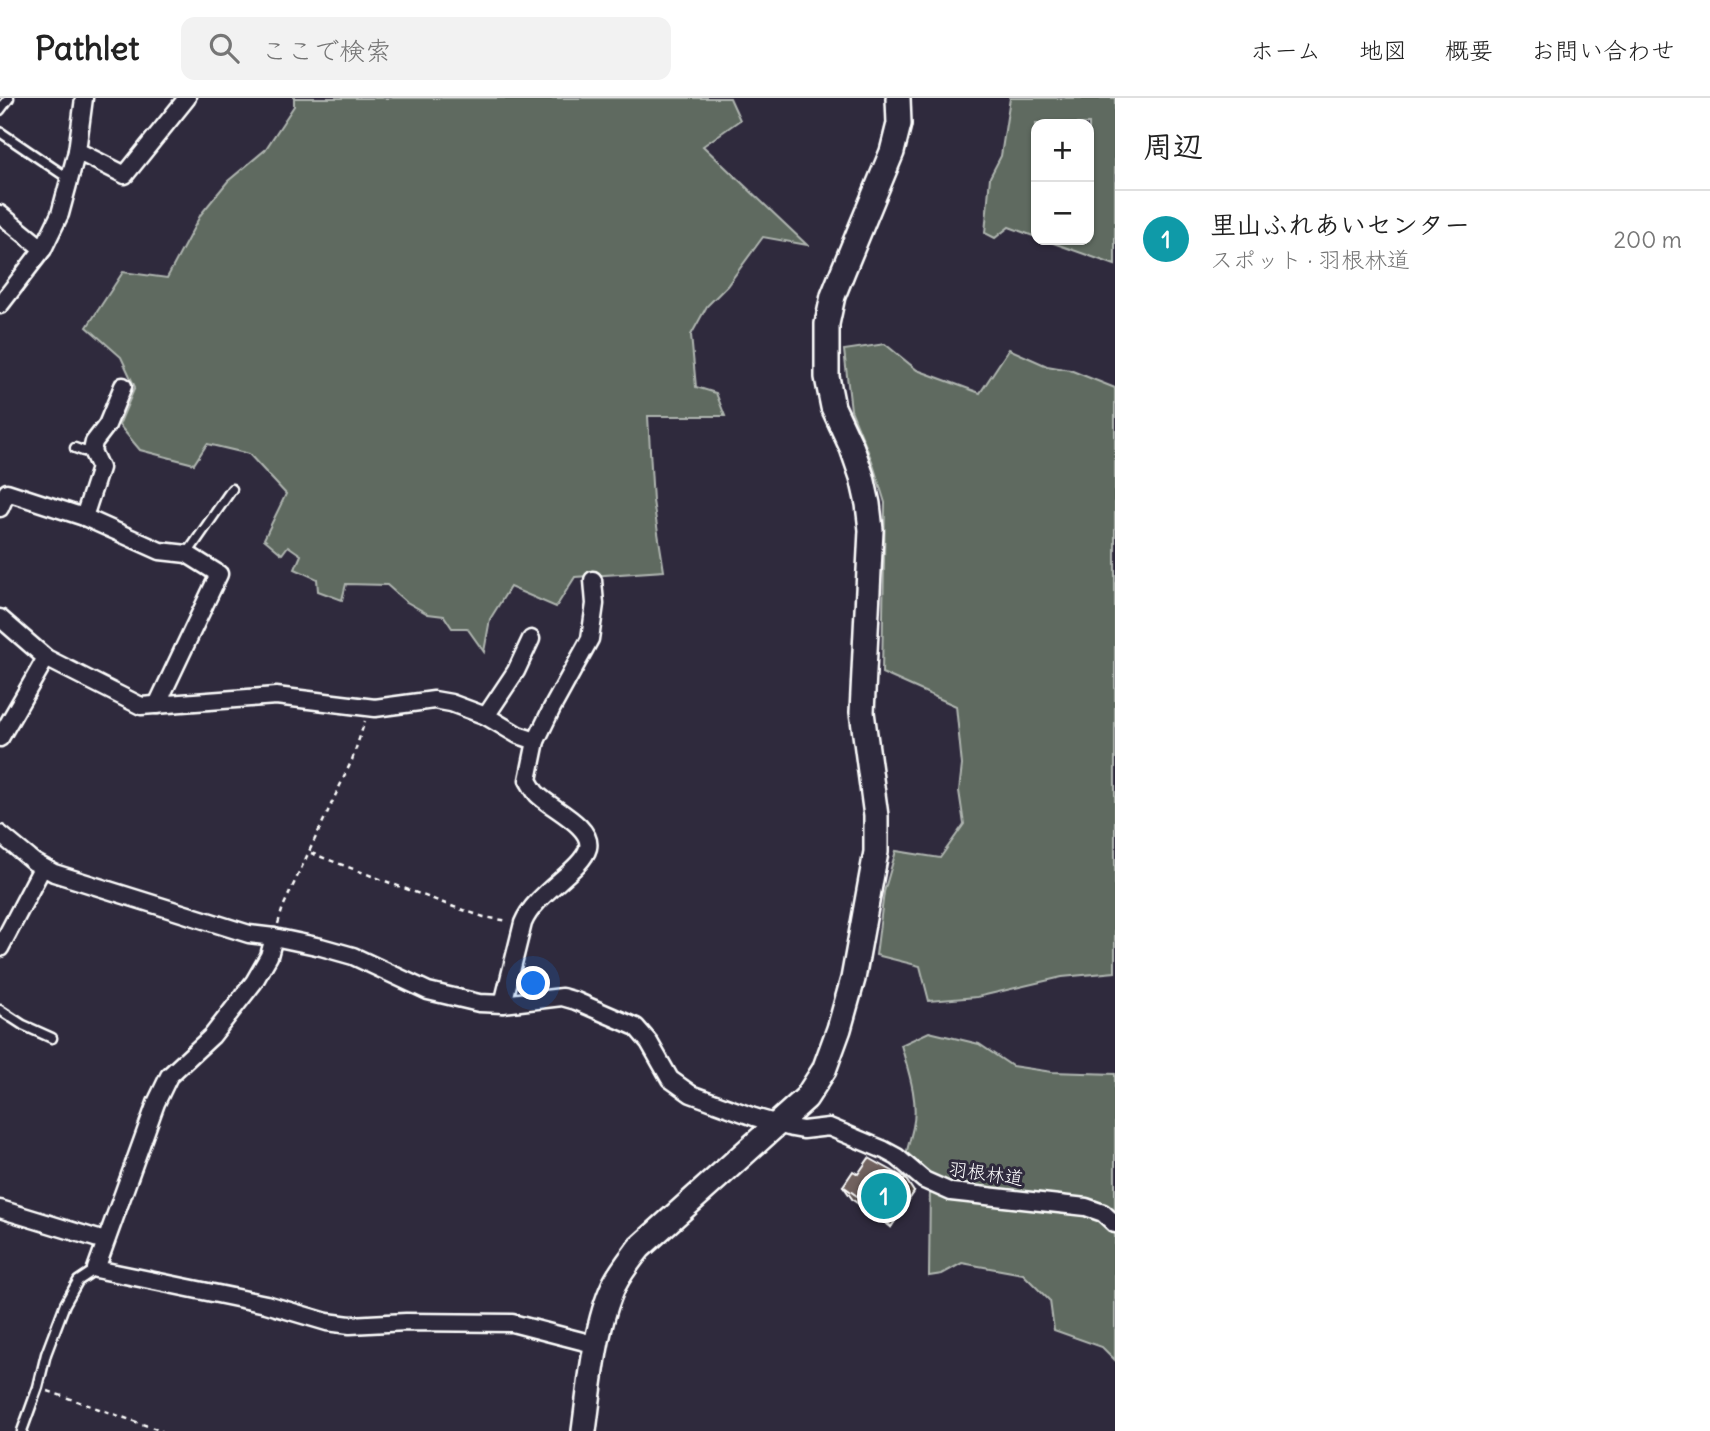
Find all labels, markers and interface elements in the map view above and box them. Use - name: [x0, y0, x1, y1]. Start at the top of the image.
- search box: [181, 17, 671, 80]
- text: Pathlet: [35, 27, 139, 69]
- icon: search: [205, 29, 243, 67]
- text: ここで検索: [261, 34, 391, 67]
- text: ホーム: [1250, 35, 1321, 65]
- text: 地図: [1359, 35, 1407, 65]
- text: 概要: [1445, 35, 1493, 65]
- text: お問い合わせ: [1531, 35, 1675, 65]
- map controls: [1031, 119, 1094, 245]
- button: +: [1031, 119, 1094, 182]
- text: 周辺: [1143, 127, 1203, 165]
- button: −: [1031, 182, 1094, 245]
- text: 里山ふれあいセンター: [1210, 208, 1470, 241]
- text: 1: [1161, 225, 1171, 254]
- text: 200 m: [1613, 225, 1682, 254]
- text: スポット · 羽根林道: [1210, 245, 1410, 274]
- your location: [516, 966, 550, 1000]
- street label: 羽根林道: [947, 1156, 1025, 1190]
- pin: 1: [861, 1170, 907, 1222]

